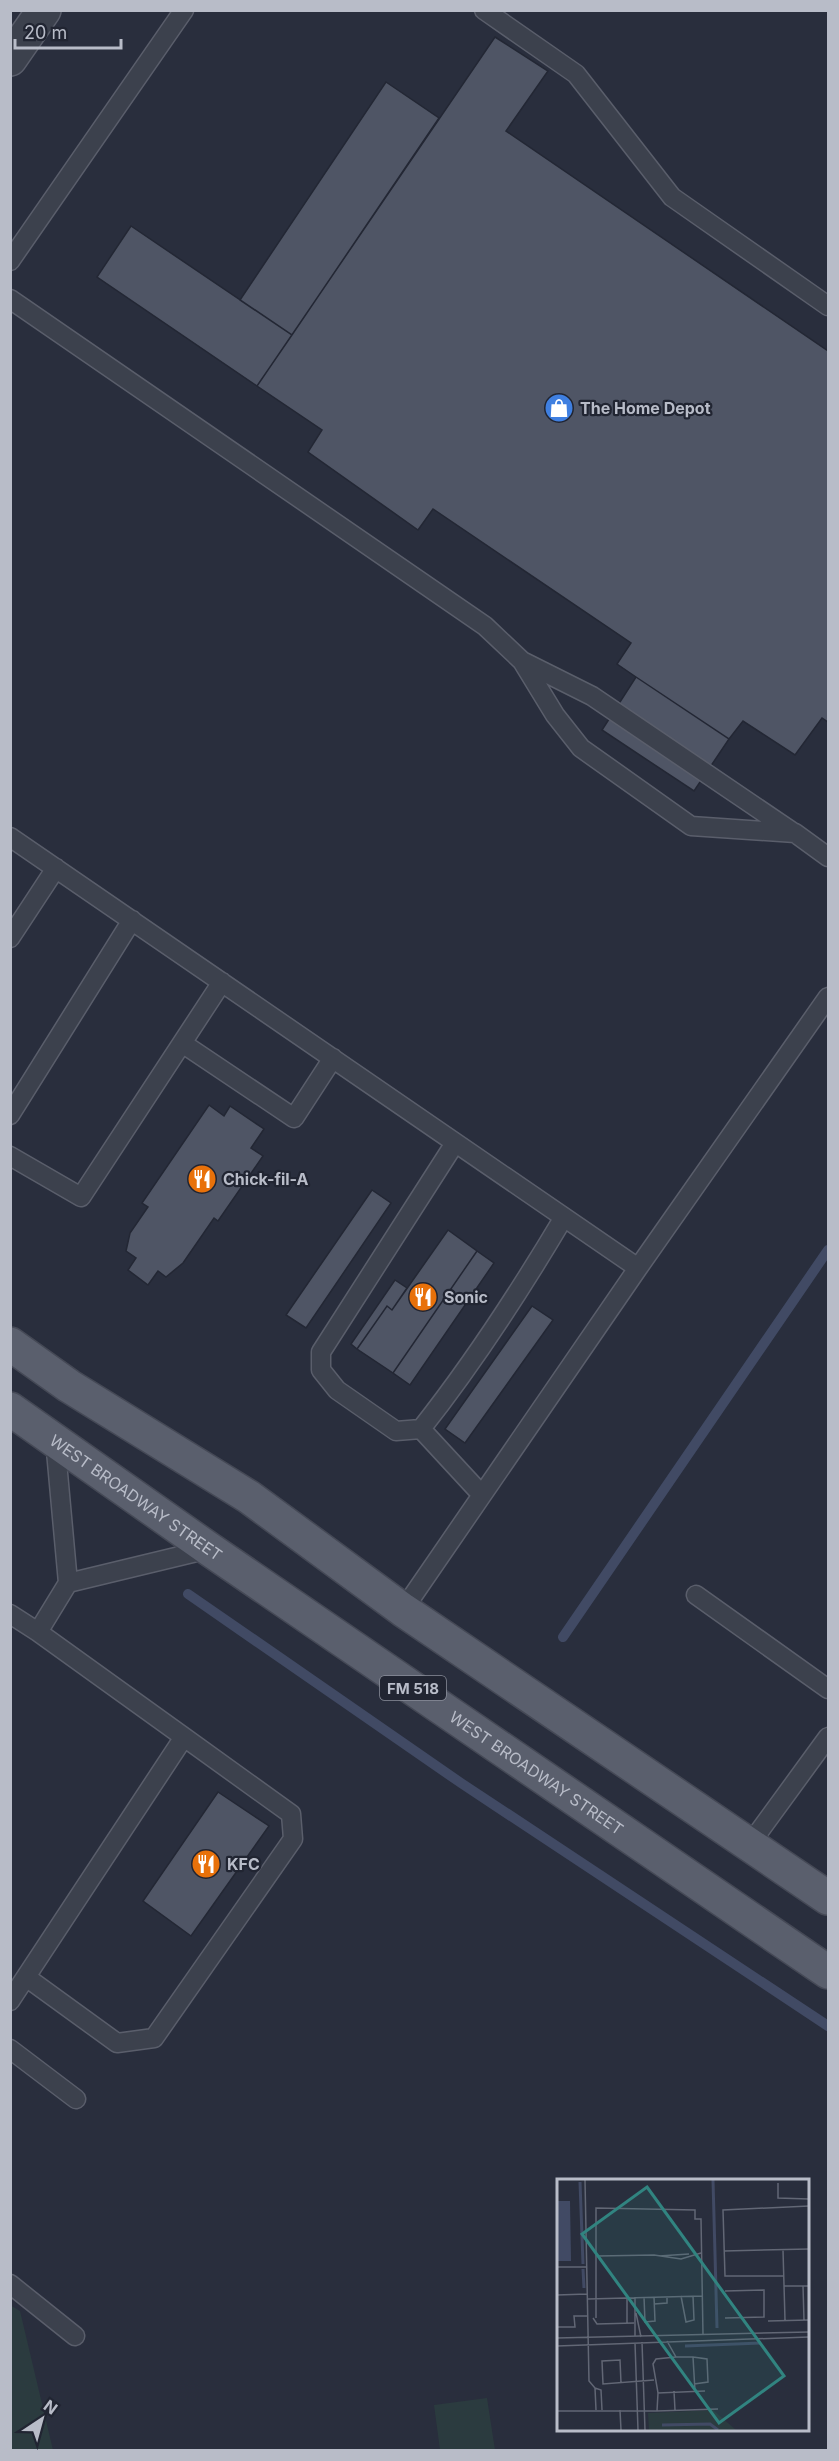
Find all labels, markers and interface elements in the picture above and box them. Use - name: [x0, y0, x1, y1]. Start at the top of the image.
- scale bar: [15, 12, 122, 50]
- text: 20 m: [24, 22, 67, 43]
- shop icon: The Home Depot: [543, 392, 575, 424]
- place label: The Home Depot: [580, 398, 711, 418]
- restaurant icon: Chick-fil-A: [186, 1163, 218, 1195]
- place label: Chick-fil-A: [223, 1169, 309, 1189]
- restaurant icon: Sonic: [407, 1281, 439, 1313]
- place label: Sonic: [444, 1287, 488, 1307]
- street label: WEST BROADWAY STREET: [46, 1430, 226, 1565]
- road number: FM 518: [380, 1676, 446, 1700]
- street label: WEST BROADWAY STREET: [446, 1706, 627, 1839]
- restaurant icon: KFC: [190, 1848, 222, 1880]
- place label: KFC: [227, 1854, 260, 1874]
- inset map: [557, 2179, 809, 2431]
- north arrow: [12, 2389, 72, 2449]
- text: N: [40, 2395, 62, 2419]

